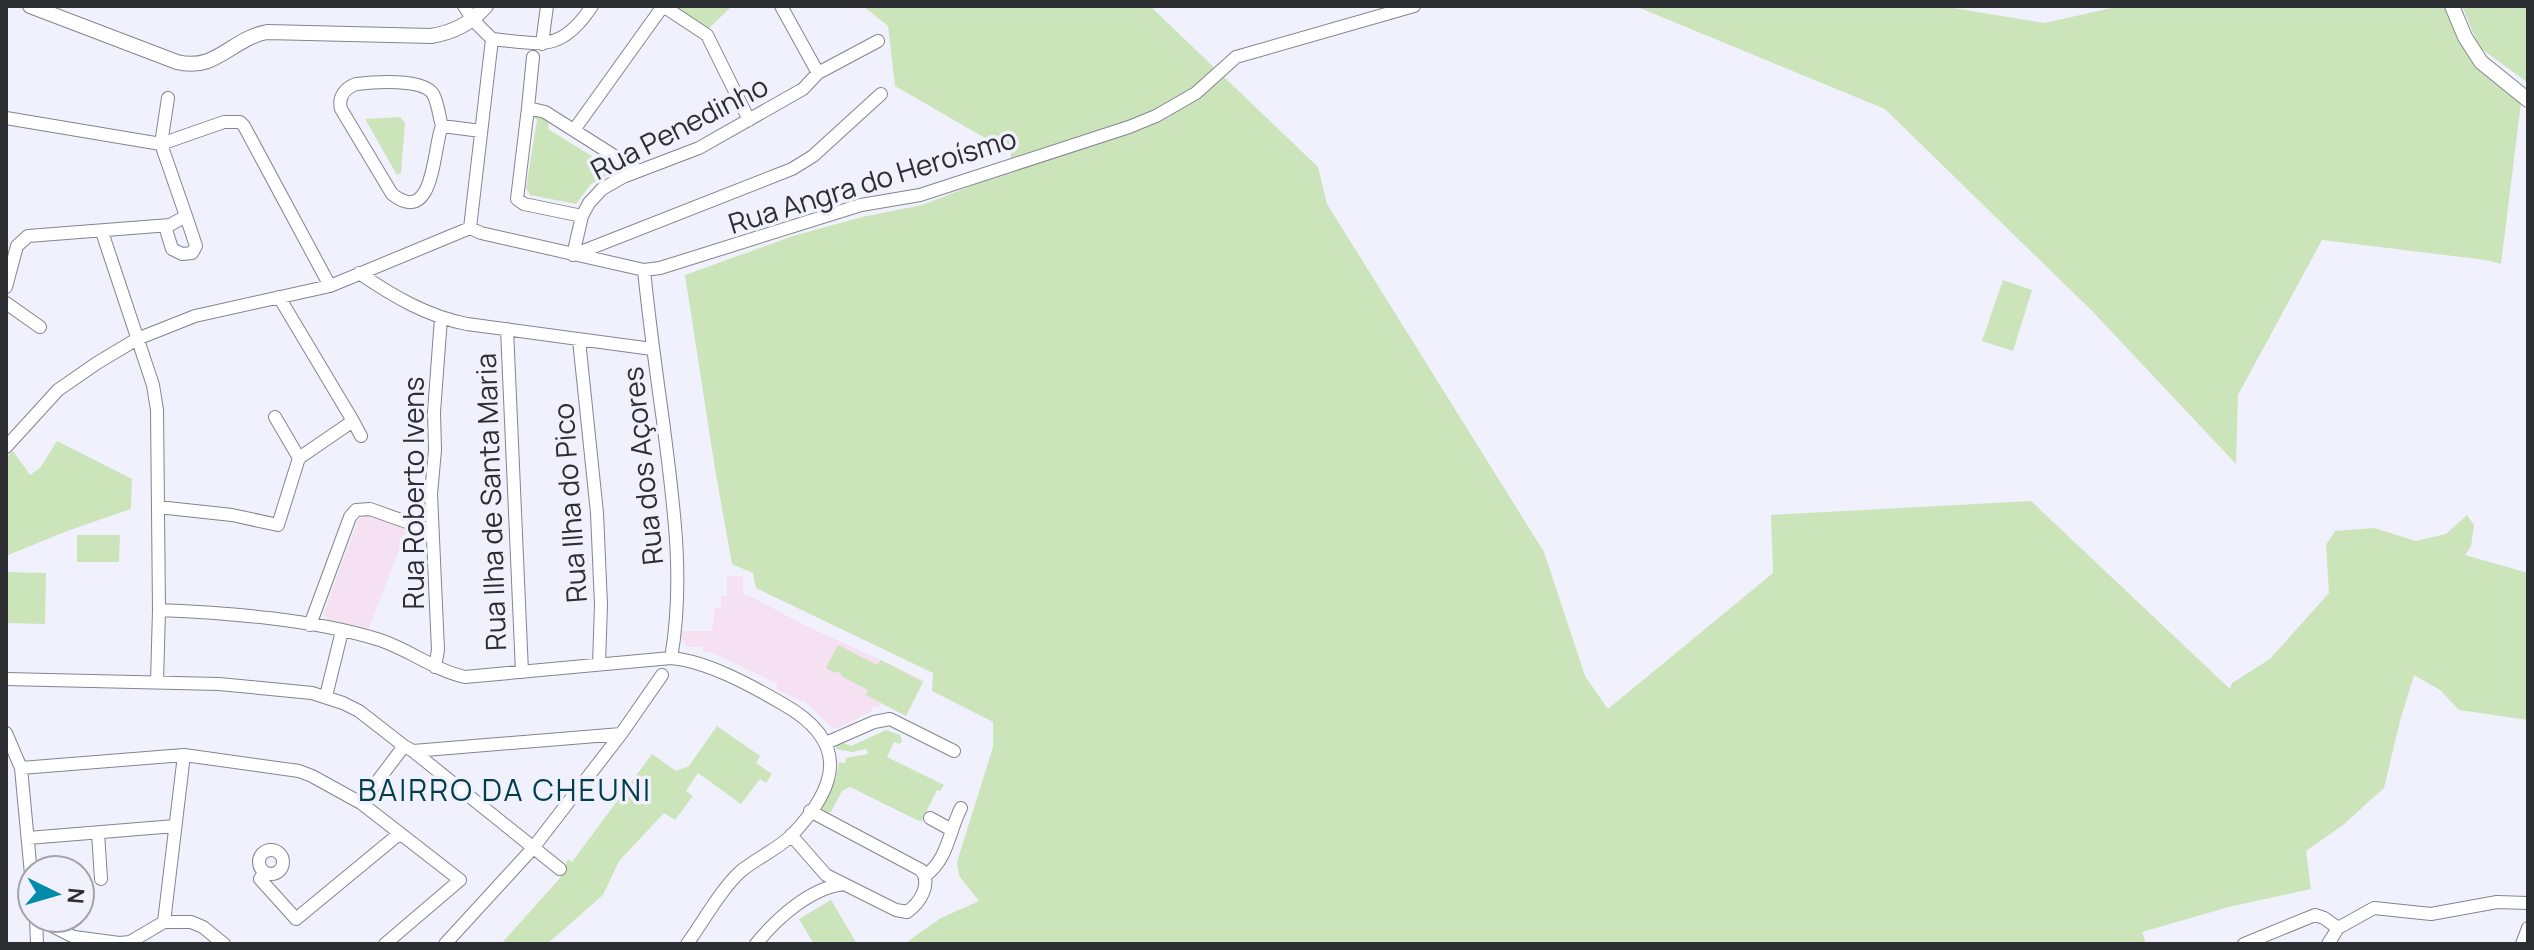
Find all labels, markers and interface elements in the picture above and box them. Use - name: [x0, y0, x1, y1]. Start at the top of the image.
- street label: Rua Penedinho: [584, 66, 774, 188]
- street label: Rua Angra do Heroísmo: [723, 118, 1021, 242]
- street label: Rua Ilha de Santa Maria: [466, 352, 514, 652]
- street label: Rua dos Açores: [613, 365, 671, 567]
- street label: Rua Roberto Ivens: [394, 377, 432, 610]
- street label: Rua Ilha do Pico: [543, 402, 595, 604]
- district label: BAIRRO DA CHEUNI: [358, 769, 652, 810]
- north arrow: [16, 854, 96, 934]
- text: N: [60, 887, 92, 905]

